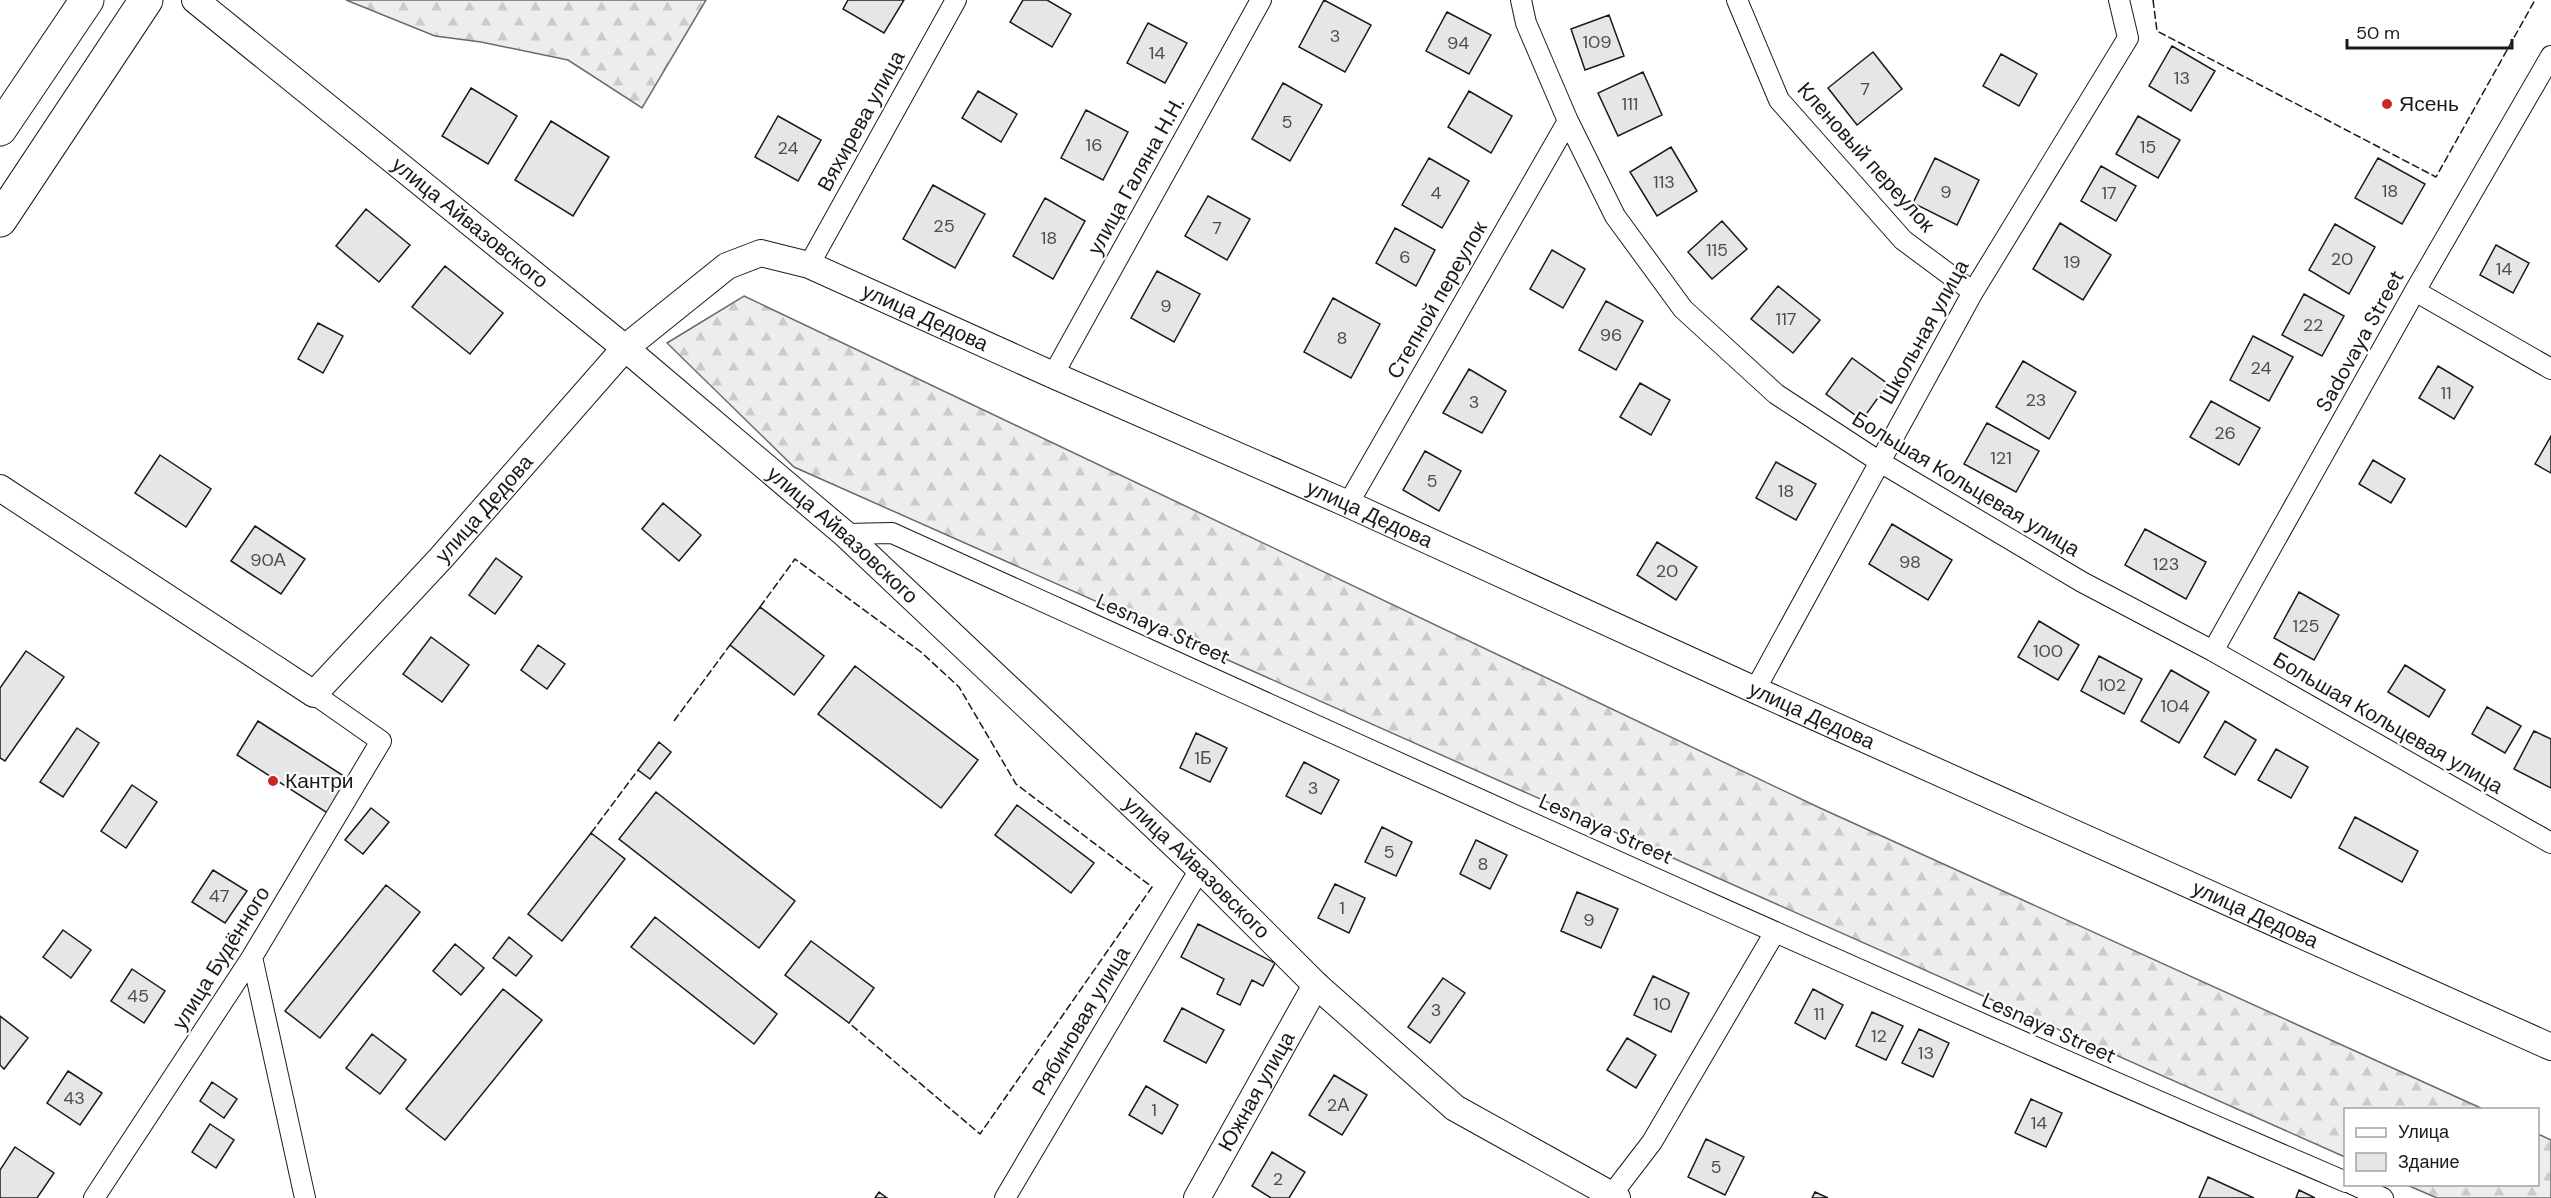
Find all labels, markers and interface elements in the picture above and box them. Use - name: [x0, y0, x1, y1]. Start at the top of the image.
- scale bar: [2347, 12, 2512, 50]
- text: 50 m: [2356, 21, 2400, 45]
- house number: 3: [1330, 24, 1340, 48]
- house number: 109: [1582, 30, 1612, 54]
- house number: 94: [1447, 31, 1469, 55]
- house number: 14: [1149, 41, 1165, 65]
- street label: Вяхирева улица: [811, 45, 911, 196]
- house number: 13: [2174, 66, 2190, 90]
- street label: Кленовый переулок: [1791, 76, 1941, 239]
- house number: 7: [1860, 77, 1870, 101]
- place label: Ясень: [2399, 90, 2459, 118]
- street label: улица Галяна Н.Н.: [1081, 92, 1191, 260]
- house number: 111: [1622, 92, 1638, 116]
- marker: Ясень: [2380, 97, 2394, 111]
- house number: 5: [1282, 110, 1292, 134]
- house number: 16: [1086, 133, 1102, 157]
- house number: 15: [2140, 135, 2156, 159]
- house number: 24: [778, 136, 799, 160]
- street label: улица Айвазовского: [386, 151, 554, 295]
- house number: 113: [1653, 170, 1675, 194]
- house number: 18: [2382, 179, 2398, 203]
- house number: 9: [1940, 180, 1952, 204]
- house number: 4: [1431, 181, 1442, 205]
- house number: 17: [2101, 181, 2117, 205]
- house number: 25: [933, 214, 955, 238]
- street label: Степной переулок: [1380, 215, 1494, 384]
- house number: 7: [1212, 216, 1222, 240]
- house number: 18: [1041, 226, 1057, 250]
- house number: 115: [1706, 238, 1728, 262]
- house number: 6: [1399, 245, 1411, 269]
- house number: 20: [2331, 247, 2353, 271]
- house number: 19: [2064, 250, 2080, 274]
- street label: Школьная улица: [1873, 255, 1975, 409]
- house number: 14: [2496, 257, 2512, 281]
- street label: Sadovaya Street: [2309, 265, 2411, 417]
- street label: улица Дедова: [858, 277, 993, 358]
- house number: 9: [1160, 294, 1172, 318]
- house number: 117: [1776, 307, 1796, 331]
- house number: 22: [2303, 313, 2323, 337]
- house number: 96: [1600, 323, 1622, 347]
- house number: 8: [1337, 326, 1347, 350]
- house number: 24: [2251, 356, 2272, 380]
- house number: 11: [2440, 381, 2452, 405]
- house number: 23: [2025, 388, 2047, 412]
- house number: 3: [1469, 390, 1479, 414]
- street label: Большая Кольцевая улица: [1847, 405, 2085, 563]
- house number: 26: [2214, 421, 2236, 445]
- house number: 121: [1990, 446, 2012, 470]
- street label: улица Дедова: [429, 448, 539, 569]
- street label: улица Айвазовского: [761, 460, 924, 610]
- house number: 5: [1427, 469, 1437, 493]
- street label: улица Дедова: [1302, 474, 1437, 555]
- house number: 18: [1778, 479, 1794, 503]
- house number: 90А: [250, 548, 286, 572]
- house number: 98: [1899, 550, 1921, 574]
- house number: 123: [2153, 552, 2179, 576]
- house number: 20: [1656, 559, 1678, 583]
- street label: Lesnaya Street: [1092, 587, 1234, 671]
- house number: 125: [2293, 614, 2319, 638]
- house number: 100: [2033, 639, 2063, 663]
- street label: Большая Кольцевая улица: [2268, 646, 2508, 801]
- house number: 102: [2098, 673, 2126, 697]
- street label: улица Дедова: [1744, 675, 1880, 756]
- house number: 104: [2161, 694, 2189, 718]
- house number: 1Б: [1194, 746, 1212, 770]
- place label: Кантри: [285, 767, 354, 795]
- marker: Кантри: [266, 774, 280, 788]
- house number: 3: [1308, 776, 1318, 800]
- street label: Lesnaya Street: [1535, 787, 1677, 871]
- street label: улица Айвазовского: [1117, 790, 1276, 945]
- house number: 5: [1384, 840, 1394, 864]
- house number: 8: [1478, 852, 1488, 876]
- street label: улица Дедова: [2188, 874, 2323, 955]
- street label: улица Будённого: [166, 881, 276, 1035]
- house number: 47: [209, 884, 229, 908]
- house number: 1: [1339, 896, 1345, 920]
- house number: 9: [1583, 908, 1595, 932]
- street label: Рябиновая улица: [1025, 941, 1137, 1101]
- house number: 45: [127, 984, 149, 1008]
- street label: Lesnaya Street: [1978, 986, 2120, 1070]
- house number: 10: [1653, 992, 1671, 1016]
- house number: 3: [1431, 998, 1441, 1022]
- house number: 11: [1813, 1002, 1825, 1026]
- house number: 12: [1871, 1024, 1887, 1048]
- street label: Южная улица: [1212, 1026, 1301, 1157]
- house number: 13: [1918, 1041, 1934, 1065]
- house number: 43: [63, 1086, 85, 1110]
- house number: 2А: [1327, 1093, 1349, 1117]
- house number: 1: [1151, 1098, 1157, 1122]
- legend: [2344, 1108, 2539, 1186]
- house number: 14: [2031, 1111, 2047, 1135]
- text: Улица: [2398, 1120, 2450, 1144]
- text: Здание: [2398, 1150, 2459, 1174]
- house number: 5: [1711, 1155, 1721, 1179]
- house number: 2: [1273, 1167, 1283, 1191]

